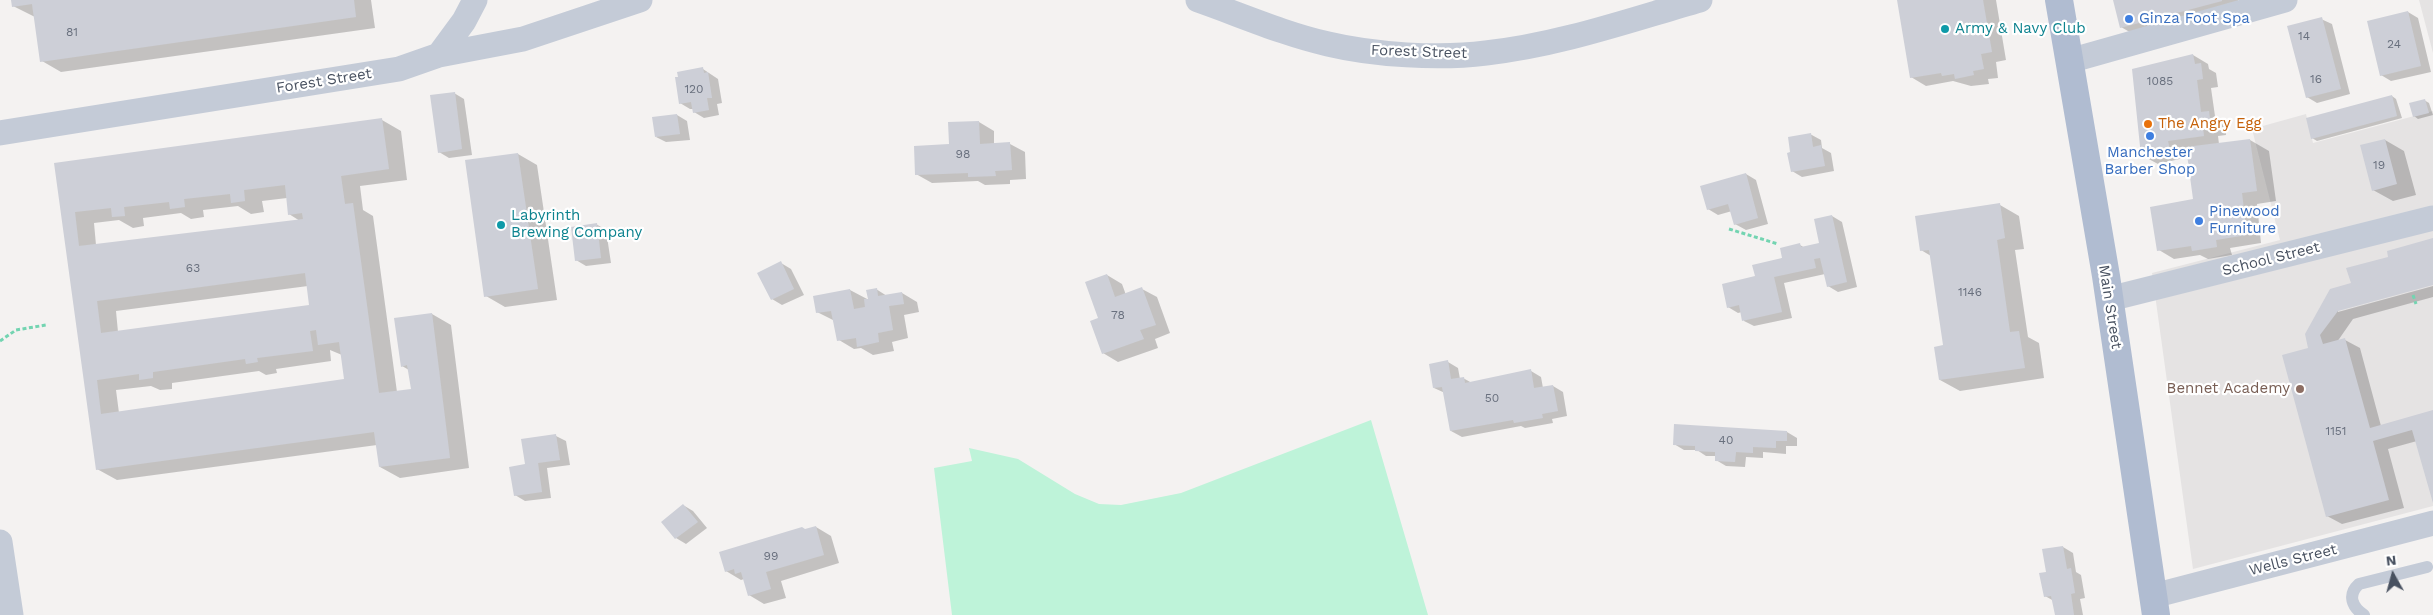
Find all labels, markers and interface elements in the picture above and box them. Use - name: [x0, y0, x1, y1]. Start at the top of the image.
- place label: Ginza Foot Spa: [2139, 10, 2250, 28]
- marker: Ginza Foot Spa: [2123, 13, 2135, 25]
- place label: Army & Navy Club: [1955, 20, 2086, 38]
- marker: Army & Navy Club: [1939, 23, 1951, 35]
- house number: 81: [66, 25, 78, 39]
- house number: 14: [2298, 29, 2310, 43]
- house number: 24: [2387, 37, 2401, 51]
- street label: Forest Street: [1371, 41, 1467, 63]
- street label: Forest Street: [275, 65, 373, 97]
- house number: 16: [2310, 72, 2322, 86]
- house number: 1085: [2147, 74, 2173, 88]
- house number: 120: [684, 82, 704, 96]
- place label: The Angry Egg: [2158, 115, 2261, 133]
- marker: The Angry Egg: [2142, 118, 2154, 130]
- marker: Manchester Barber Shop: [2144, 130, 2156, 142]
- place label: Manchester Barber Shop: [2104, 144, 2196, 179]
- house number: 98: [956, 147, 970, 161]
- house number: 19: [2373, 158, 2385, 172]
- place label: Pinewood Furniture: [2209, 203, 2280, 238]
- place label: Labyrinth Brewing Company: [511, 207, 642, 242]
- marker: Pinewood Furniture: [2193, 215, 2205, 227]
- marker: Labyrinth Brewing Company: [495, 219, 507, 231]
- street label: School Street: [2220, 238, 2322, 280]
- house number: 63: [186, 261, 200, 275]
- street label: Main Street: [2094, 264, 2126, 350]
- house number: 1146: [1958, 285, 1982, 299]
- house number: 78: [1111, 308, 1125, 322]
- place label: Bennet Academy: [2167, 380, 2290, 398]
- marker: Bennet Academy: [2294, 383, 2306, 395]
- house number: 50: [1485, 391, 1499, 405]
- house number: 1151: [2325, 424, 2347, 438]
- house number: 40: [1719, 433, 1733, 447]
- street label: Wells Street: [2247, 540, 2339, 580]
- house number: 99: [764, 549, 778, 563]
- north arrow: [2368, 550, 2418, 600]
- text: N: [2385, 552, 2397, 569]

